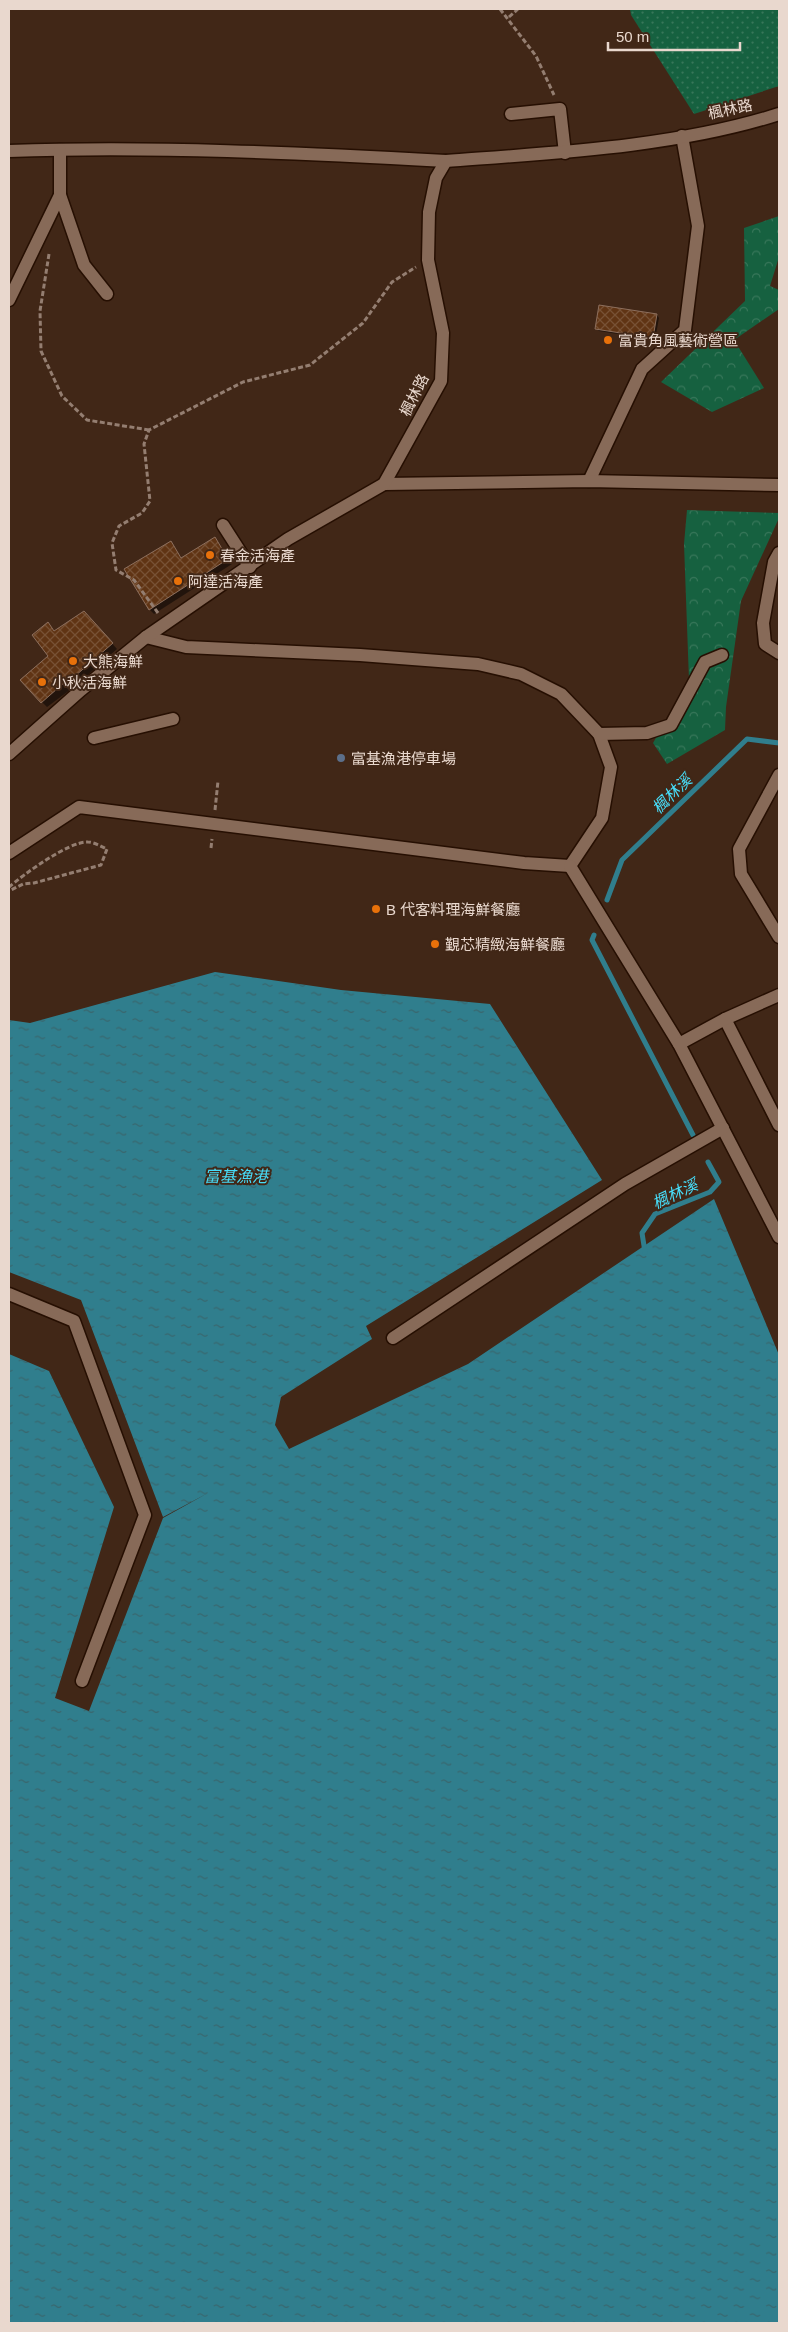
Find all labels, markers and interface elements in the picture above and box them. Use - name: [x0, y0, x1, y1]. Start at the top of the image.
- scale bar: [608, 20, 740, 52]
- text: 50 m: [616, 28, 649, 45]
- street label: 楓林路: [706, 96, 754, 122]
- place label: 富貴角風藝術營區: [618, 332, 738, 349]
- marker: 富貴角風藝術營區: [602, 334, 614, 346]
- street label: 楓林路: [396, 371, 432, 419]
- place label: 春金活海產: [220, 547, 295, 564]
- marker: 春金活海產: [204, 549, 216, 561]
- place label: 阿達活海產: [188, 573, 263, 590]
- marker: 阿達活海產: [172, 575, 184, 587]
- place label: 大熊海鮮: [83, 653, 143, 670]
- marker: 大熊海鮮: [67, 655, 79, 667]
- place label: 小秋活海鮮: [52, 674, 127, 691]
- marker: 小秋活海鮮: [36, 676, 48, 688]
- place label: 富基漁港停車場: [351, 750, 456, 767]
- marker: 富基漁港停車場: [335, 752, 347, 764]
- water label: 楓林溪: [649, 770, 697, 817]
- place label: B 代客料理海鮮餐廳: [386, 901, 520, 918]
- marker: B 代客料理海鮮餐廳: [370, 903, 382, 915]
- place label: 覲芯精緻海鮮餐廳: [445, 936, 565, 953]
- marker: 覲芯精緻海鮮餐廳: [429, 938, 441, 950]
- water label: 富基漁港: [204, 1168, 270, 1185]
- water label: 楓林溪: [650, 1175, 702, 1212]

